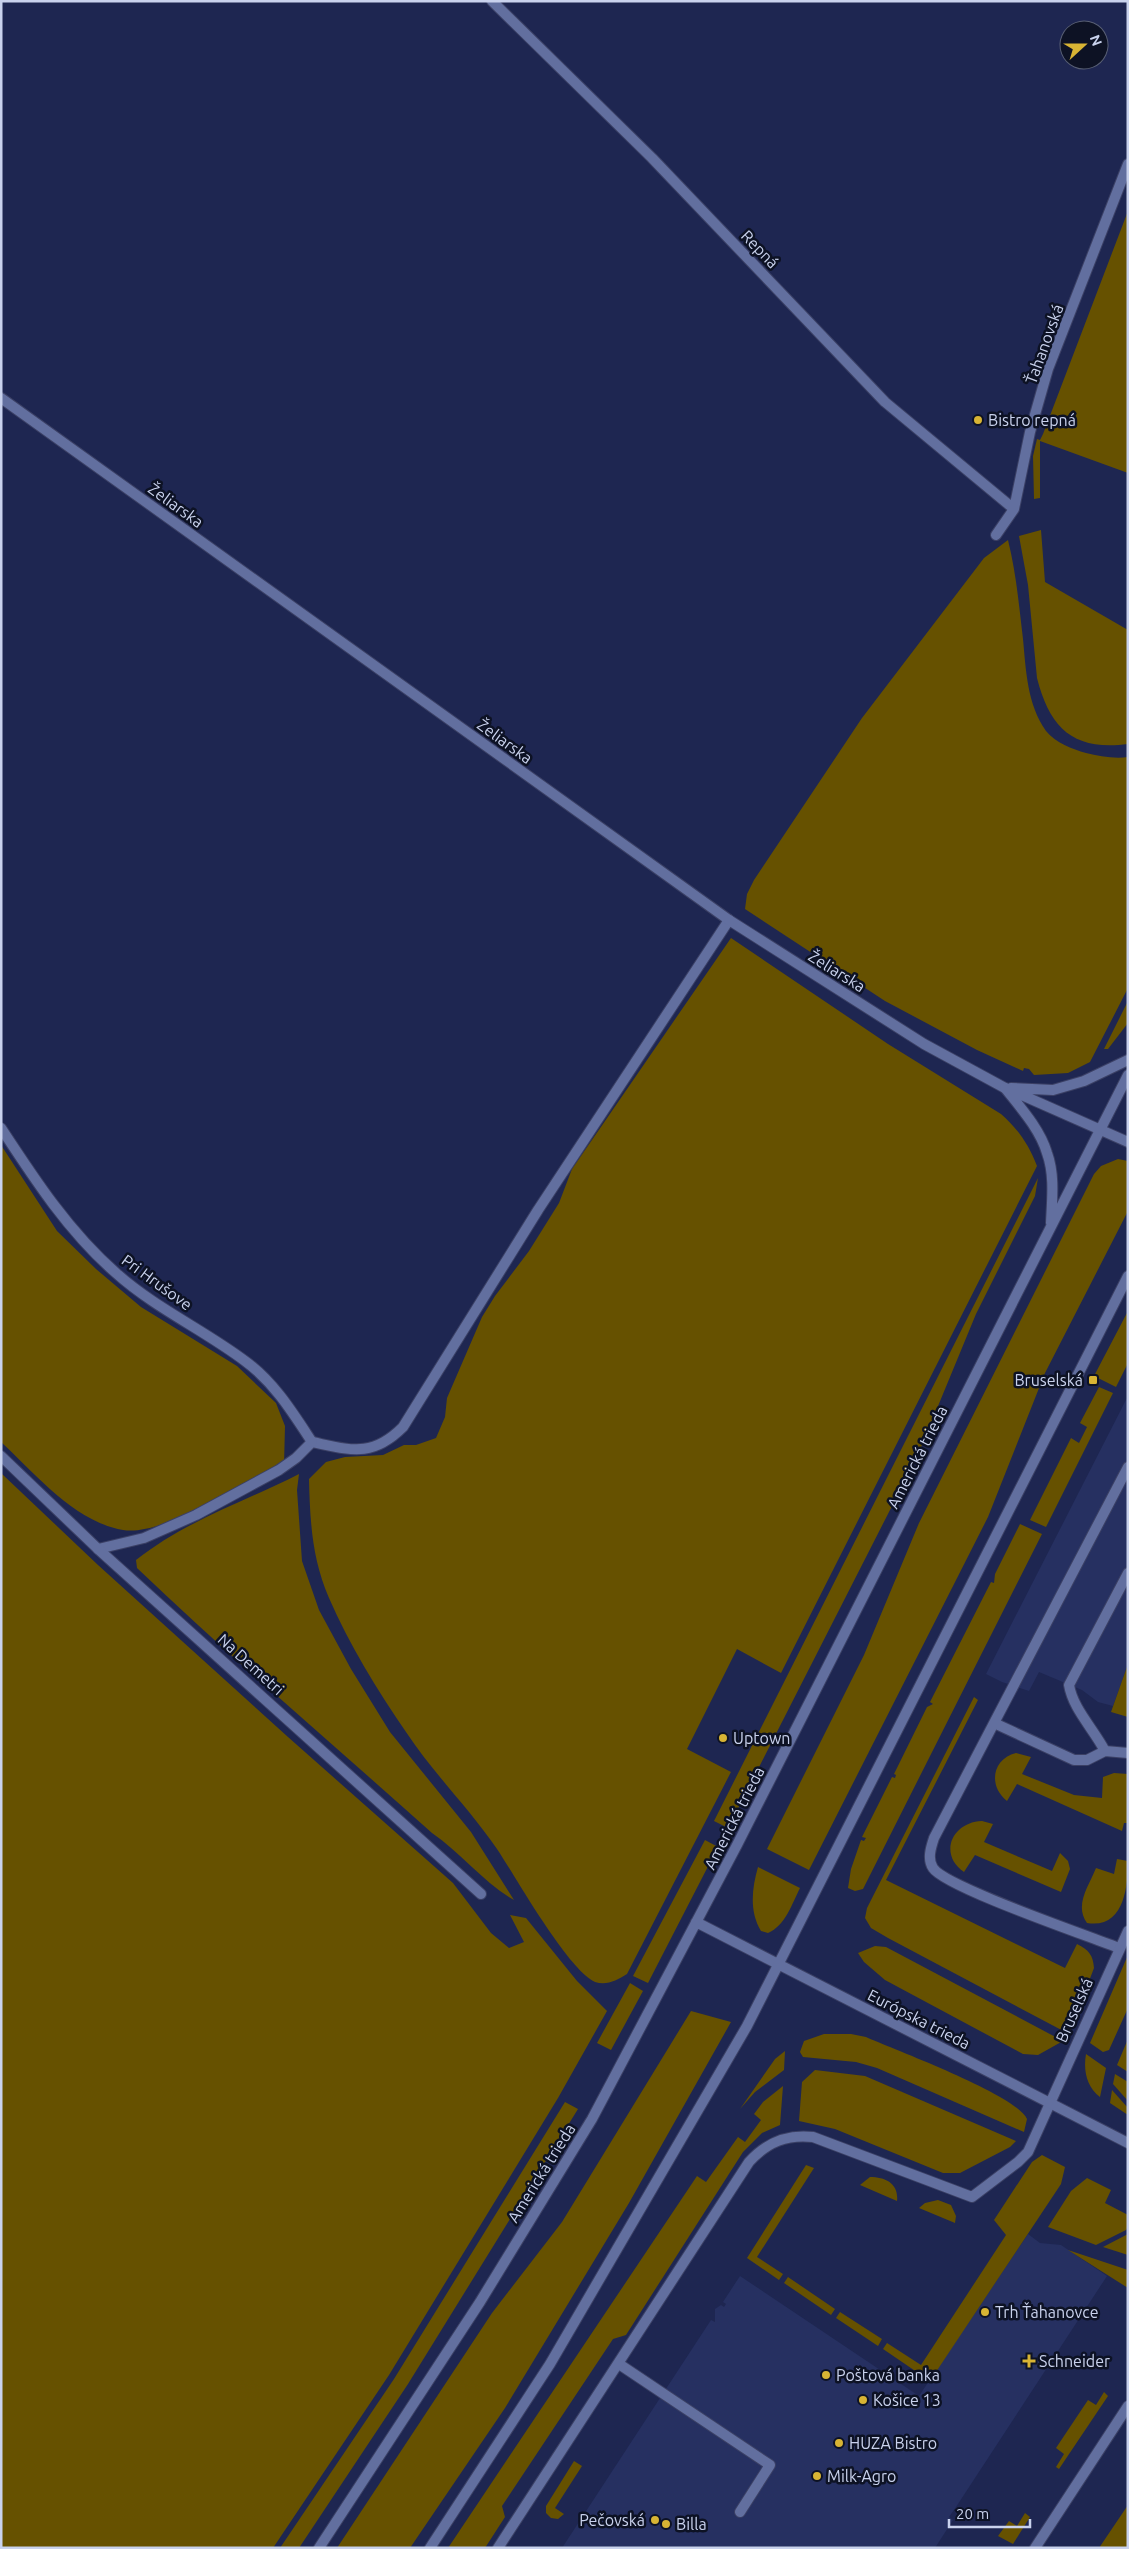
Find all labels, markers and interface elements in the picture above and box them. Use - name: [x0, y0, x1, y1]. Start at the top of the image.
- north arrow: [1059, 20, 1109, 70]
- text: N: [1087, 33, 1105, 48]
- street label: Repná: [738, 226, 782, 272]
- street label: Ťahanovská: [1020, 301, 1067, 386]
- place label: Bistro repná: [988, 411, 1076, 429]
- marker: Bistro repná: [972, 414, 984, 426]
- street label: Želiarska: [145, 478, 208, 531]
- street label: Želiarska: [474, 714, 537, 767]
- street label: Želiarska: [805, 946, 869, 995]
- street label: Pri Hrušove: [118, 1250, 196, 1314]
- place label: Bruselská: [1014, 1371, 1083, 1389]
- marker: Bruselská: [1087, 1374, 1099, 1386]
- street label: Americká trieda: [883, 1403, 951, 1511]
- street label: Na Demetri: [214, 1630, 288, 1698]
- place label: Uptown: [733, 1729, 790, 1747]
- marker: Uptown: [717, 1732, 729, 1744]
- street label: Americká trieda: [700, 1764, 768, 1872]
- street label: Bruselská: [1052, 1975, 1096, 2045]
- street label: Európska trieda: [865, 1985, 973, 2053]
- street label: Americká trieda: [503, 2120, 579, 2226]
- place label: Trh Ťahanovce: [995, 2302, 1099, 2321]
- marker: Trh Ťahanovce: [979, 2306, 991, 2318]
- place label: Schneider: [1039, 2352, 1110, 2370]
- marker: Schneider: [1023, 2355, 1035, 2367]
- place label: Poštová banka: [836, 2366, 940, 2384]
- marker: Poštová banka: [820, 2369, 832, 2381]
- place label: Košice 13: [873, 2391, 941, 2409]
- marker: Košice 13: [857, 2394, 869, 2406]
- place label: HUZA Bistro: [849, 2434, 937, 2452]
- marker: HUZA Bistro: [833, 2437, 845, 2449]
- place label: Milk-Agro: [827, 2467, 896, 2485]
- marker: Milk-Agro: [811, 2470, 823, 2482]
- scale bar: [949, 2496, 1030, 2528]
- text: 20 m: [956, 2505, 989, 2522]
- place label: Pečovská: [579, 2511, 645, 2529]
- marker: Pečovská: [649, 2514, 661, 2526]
- place label: Billa: [676, 2515, 707, 2533]
- marker: Billa: [660, 2518, 672, 2530]

